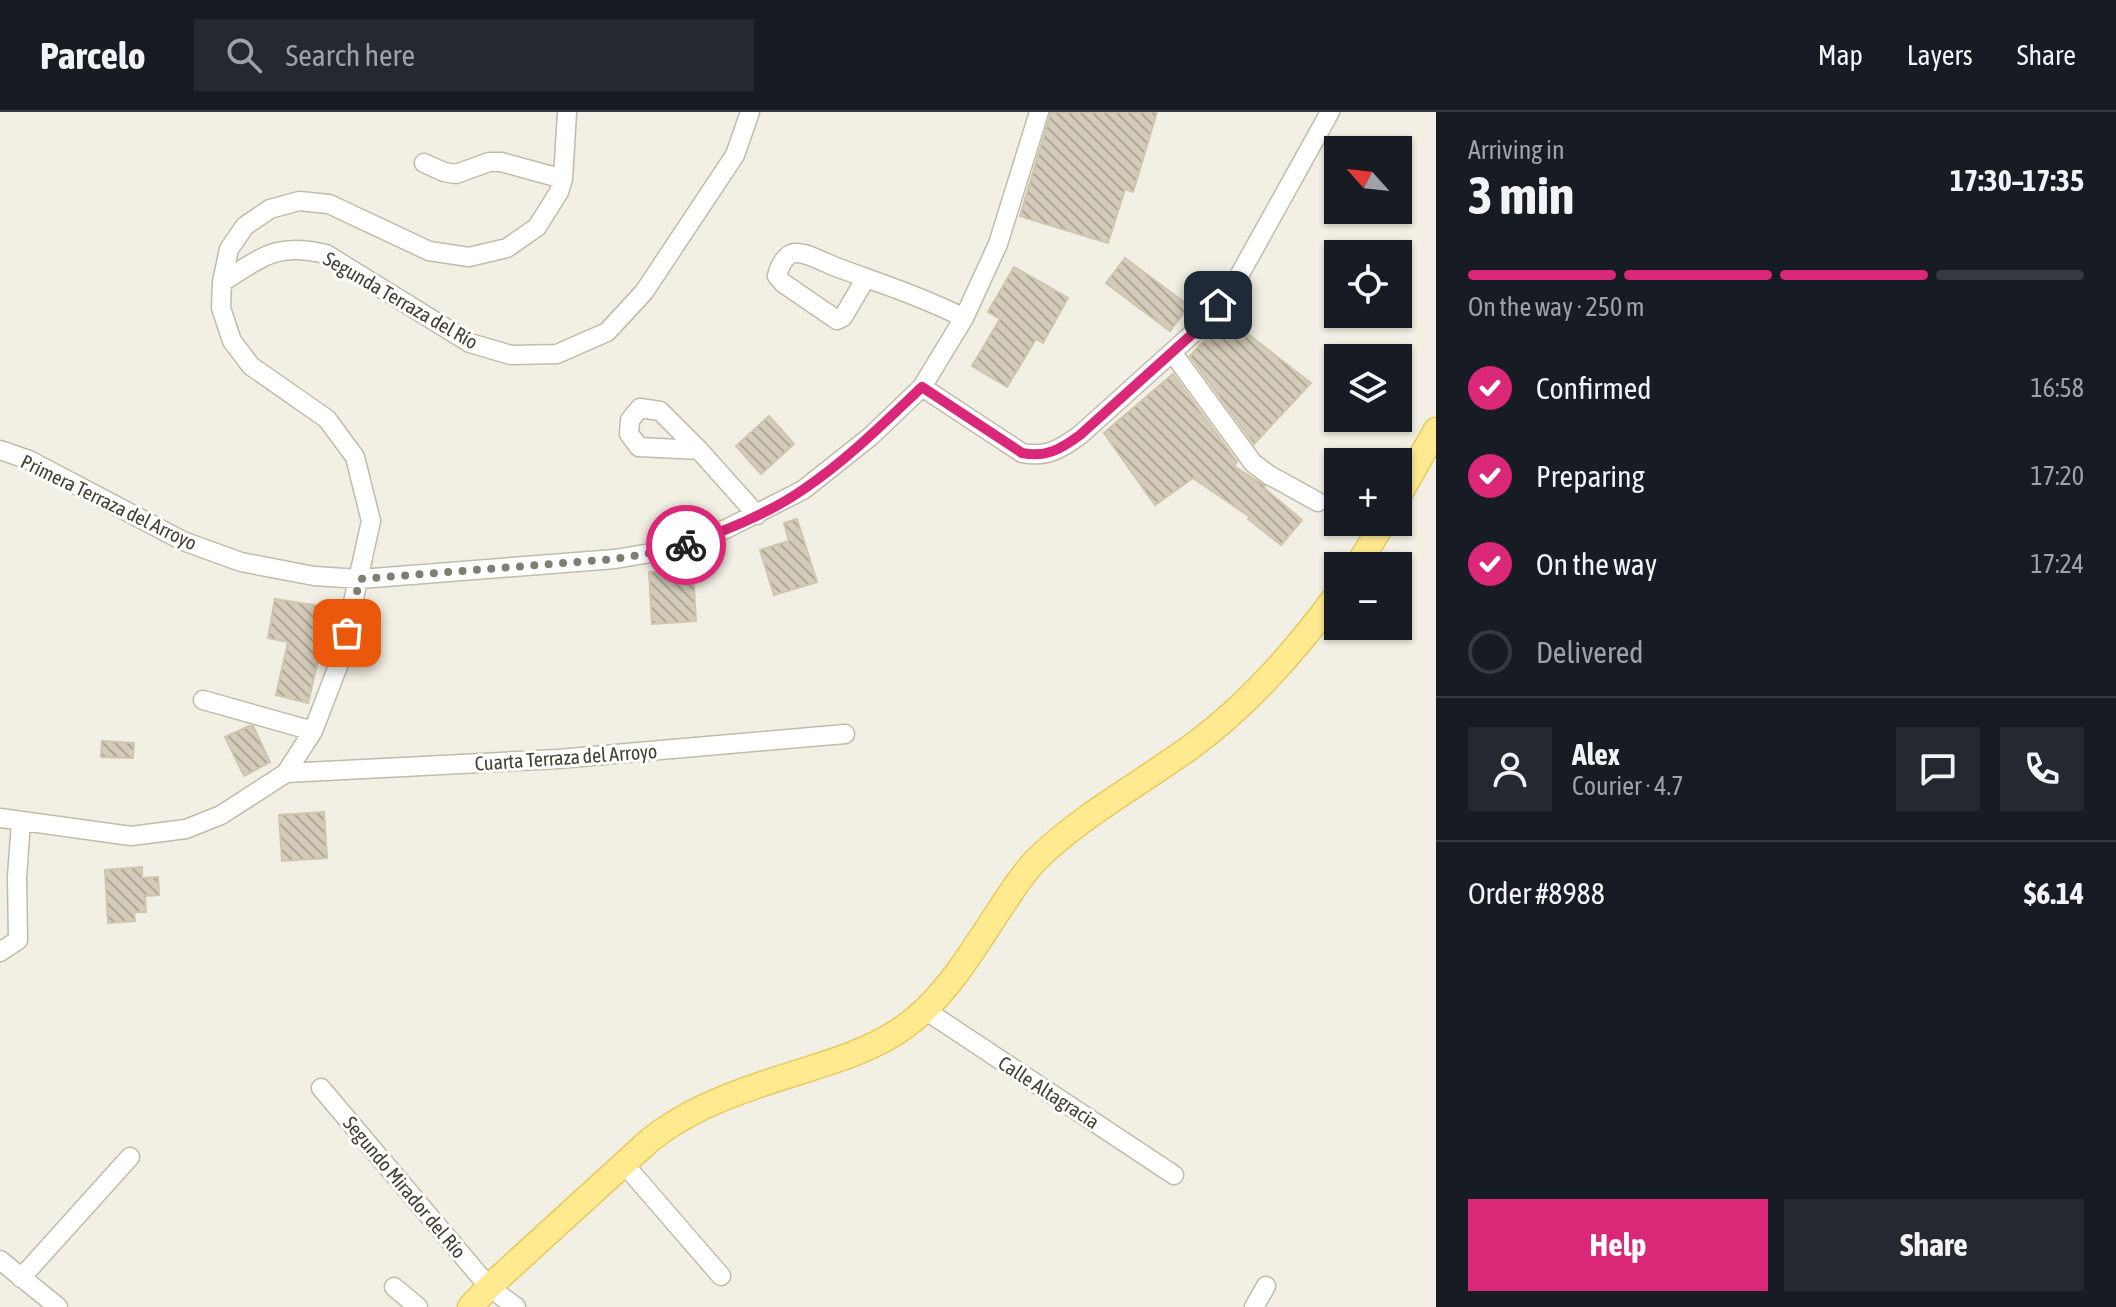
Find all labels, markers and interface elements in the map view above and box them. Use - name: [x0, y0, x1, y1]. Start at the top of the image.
- search box: [194, 19, 754, 91]
- icon: search: [222, 33, 266, 77]
- text: Parcelo: [40, 34, 146, 77]
- text: Search here: [286, 38, 415, 72]
- text: Map: [1818, 39, 1863, 71]
- text: Layers: [1907, 39, 1973, 71]
- text: Share: [2017, 39, 2076, 71]
- text: Arriving in: [1468, 135, 1565, 165]
- north arrow: [1324, 136, 1412, 224]
- map controls: [1324, 136, 1412, 640]
- text: 17:30–17:35: [1950, 163, 2084, 197]
- text: 3 min: [1468, 165, 1574, 225]
- button: locate: [1324, 240, 1412, 328]
- street label: Segunda Terraza del Río: [320, 246, 482, 354]
- pin: [1184, 271, 1252, 339]
- icon: home: [1196, 283, 1240, 327]
- text: On the way · 250 m: [1468, 292, 1645, 322]
- button: layers: [1324, 344, 1412, 432]
- icon: check: [1468, 366, 1512, 410]
- text: Confirmed: [1536, 371, 1651, 405]
- text: 16:58: [2030, 373, 2084, 403]
- button: +: [1324, 448, 1412, 536]
- street label: Primera Terraza del Arroyo: [17, 449, 201, 555]
- icon: check: [1468, 454, 1512, 498]
- text: Preparing: [1536, 459, 1645, 493]
- text: 17:20: [2030, 461, 2084, 491]
- courier: [646, 505, 726, 585]
- icon: bike: [664, 523, 708, 567]
- icon: check: [1468, 542, 1512, 586]
- text: On the way: [1536, 547, 1657, 581]
- text: 17:24: [2030, 549, 2084, 579]
- button: −: [1324, 552, 1412, 640]
- pin: [313, 599, 381, 667]
- icon: bag: [325, 611, 369, 655]
- text: Delivered: [1536, 635, 1644, 669]
- button: person: [1468, 727, 1552, 811]
- button: chat: [1896, 727, 1980, 811]
- button: phone: [2000, 727, 2084, 811]
- text: Alex: [1572, 737, 1620, 771]
- street label: Cuarta Terraza del Arroyo: [474, 739, 658, 775]
- text: Courier · 4.7: [1572, 771, 1683, 801]
- text: Order #8988: [1468, 876, 1605, 910]
- text: $6.14: [2024, 876, 2084, 910]
- street label: Calle Altagracia: [994, 1051, 1104, 1133]
- street label: Segundo Mirador del Río: [339, 1111, 471, 1263]
- button: Help: [1468, 1199, 1768, 1291]
- button: Share: [1784, 1199, 2084, 1291]

